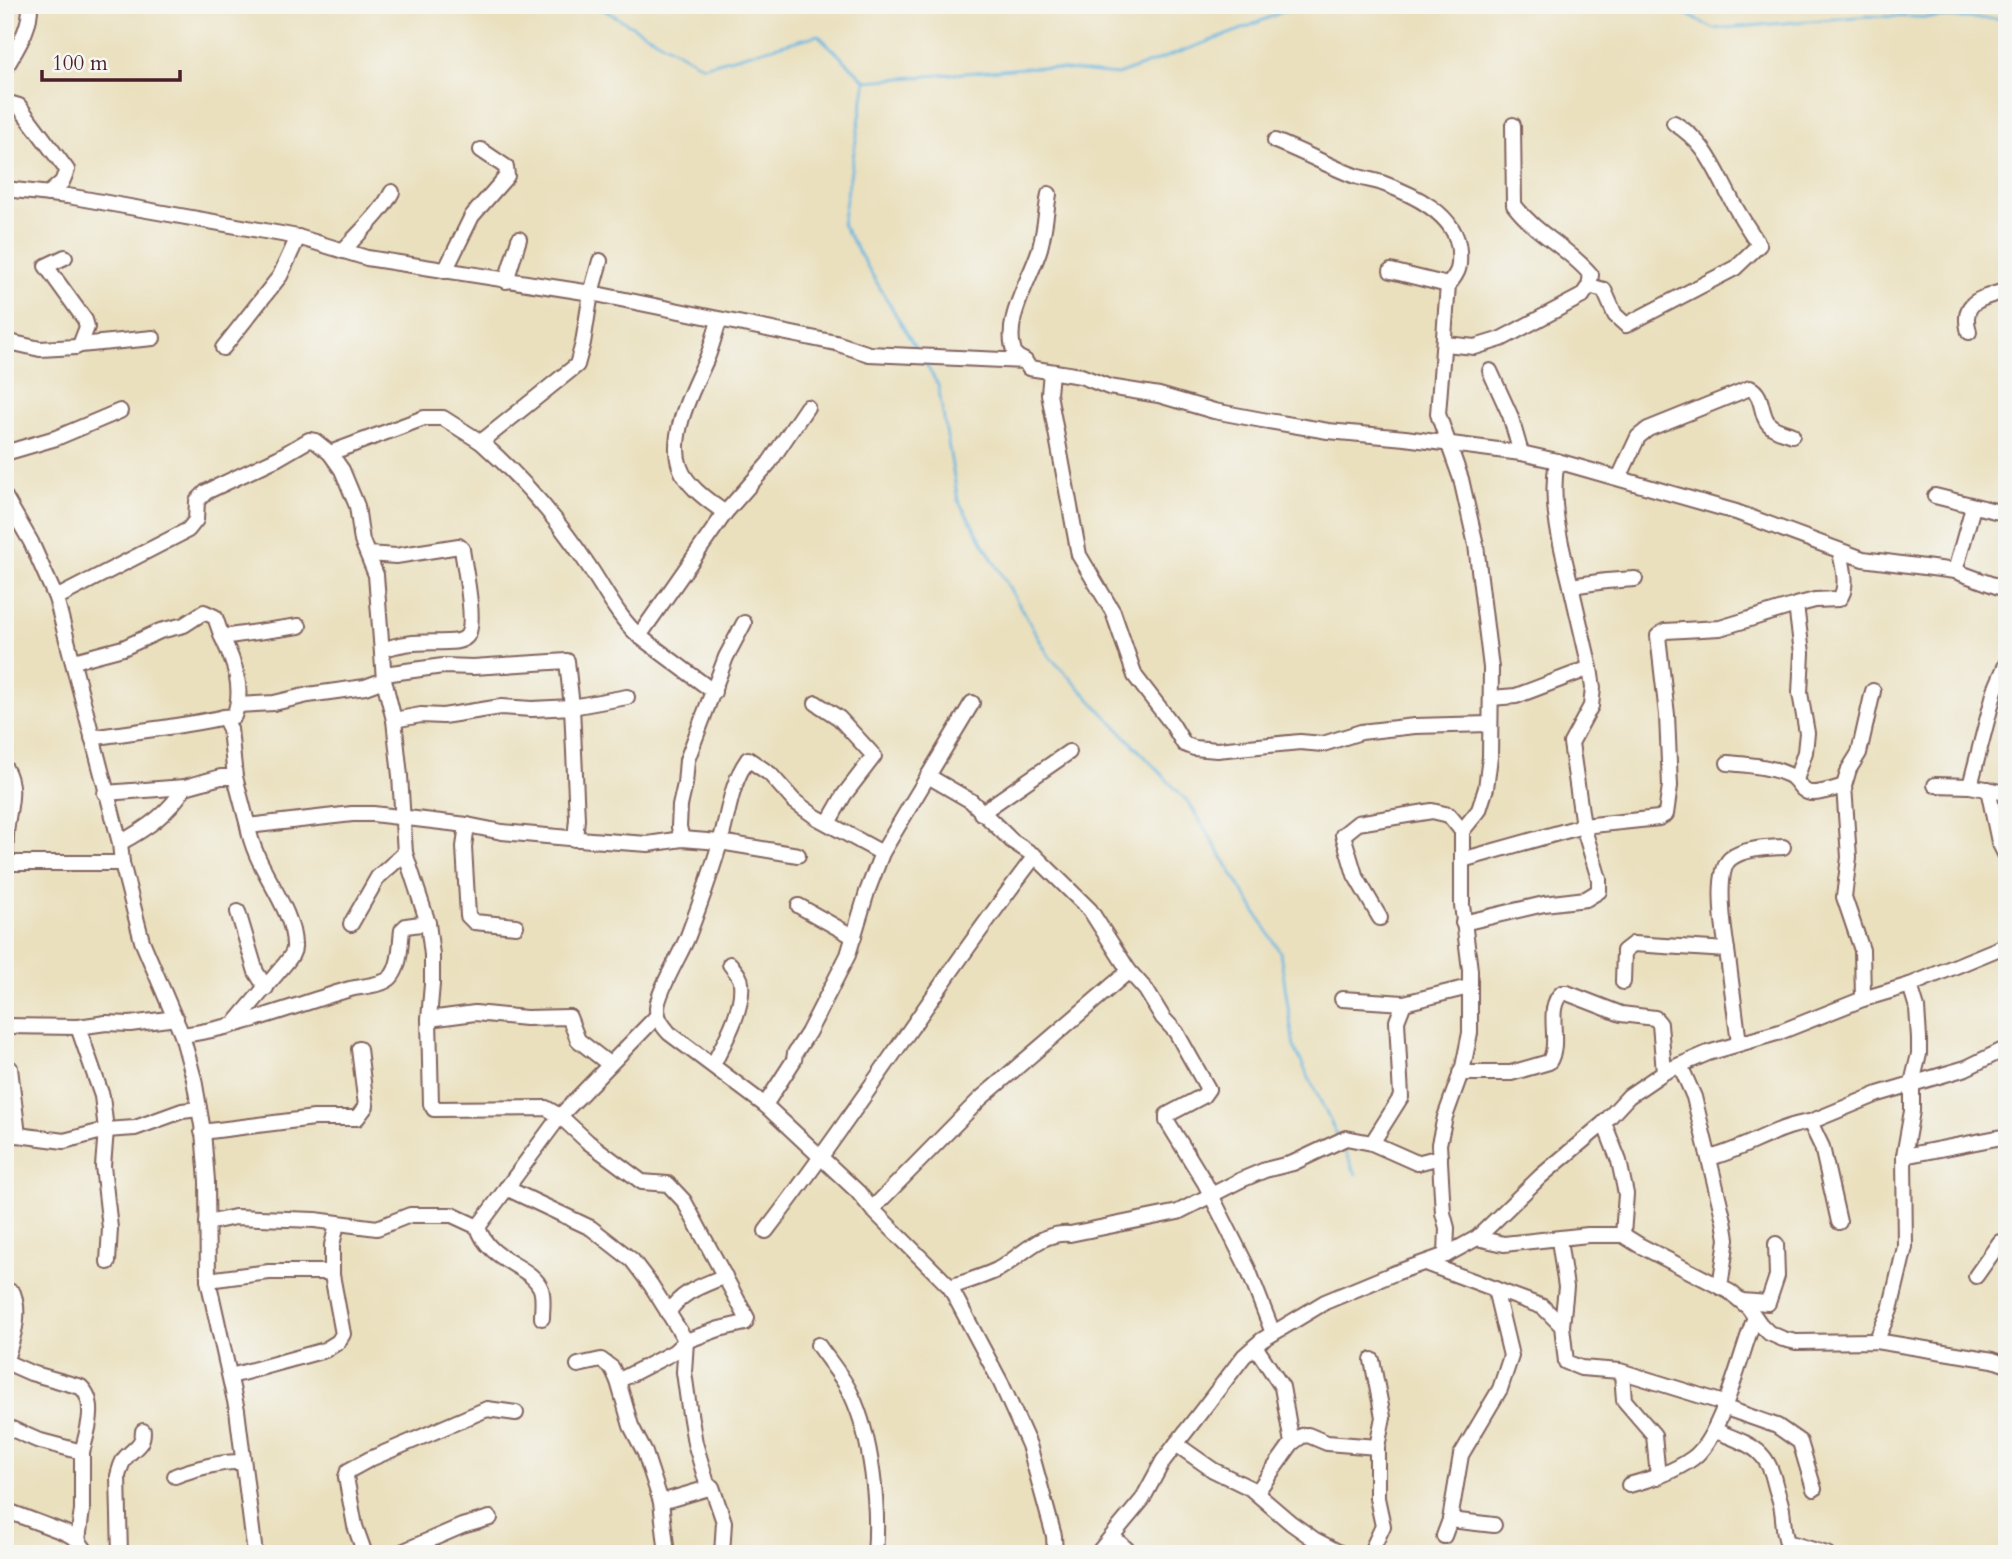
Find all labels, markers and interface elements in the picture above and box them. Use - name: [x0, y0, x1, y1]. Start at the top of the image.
- scale bar: [42, 38, 180, 82]
- text: 100 m: [52, 49, 108, 78]

